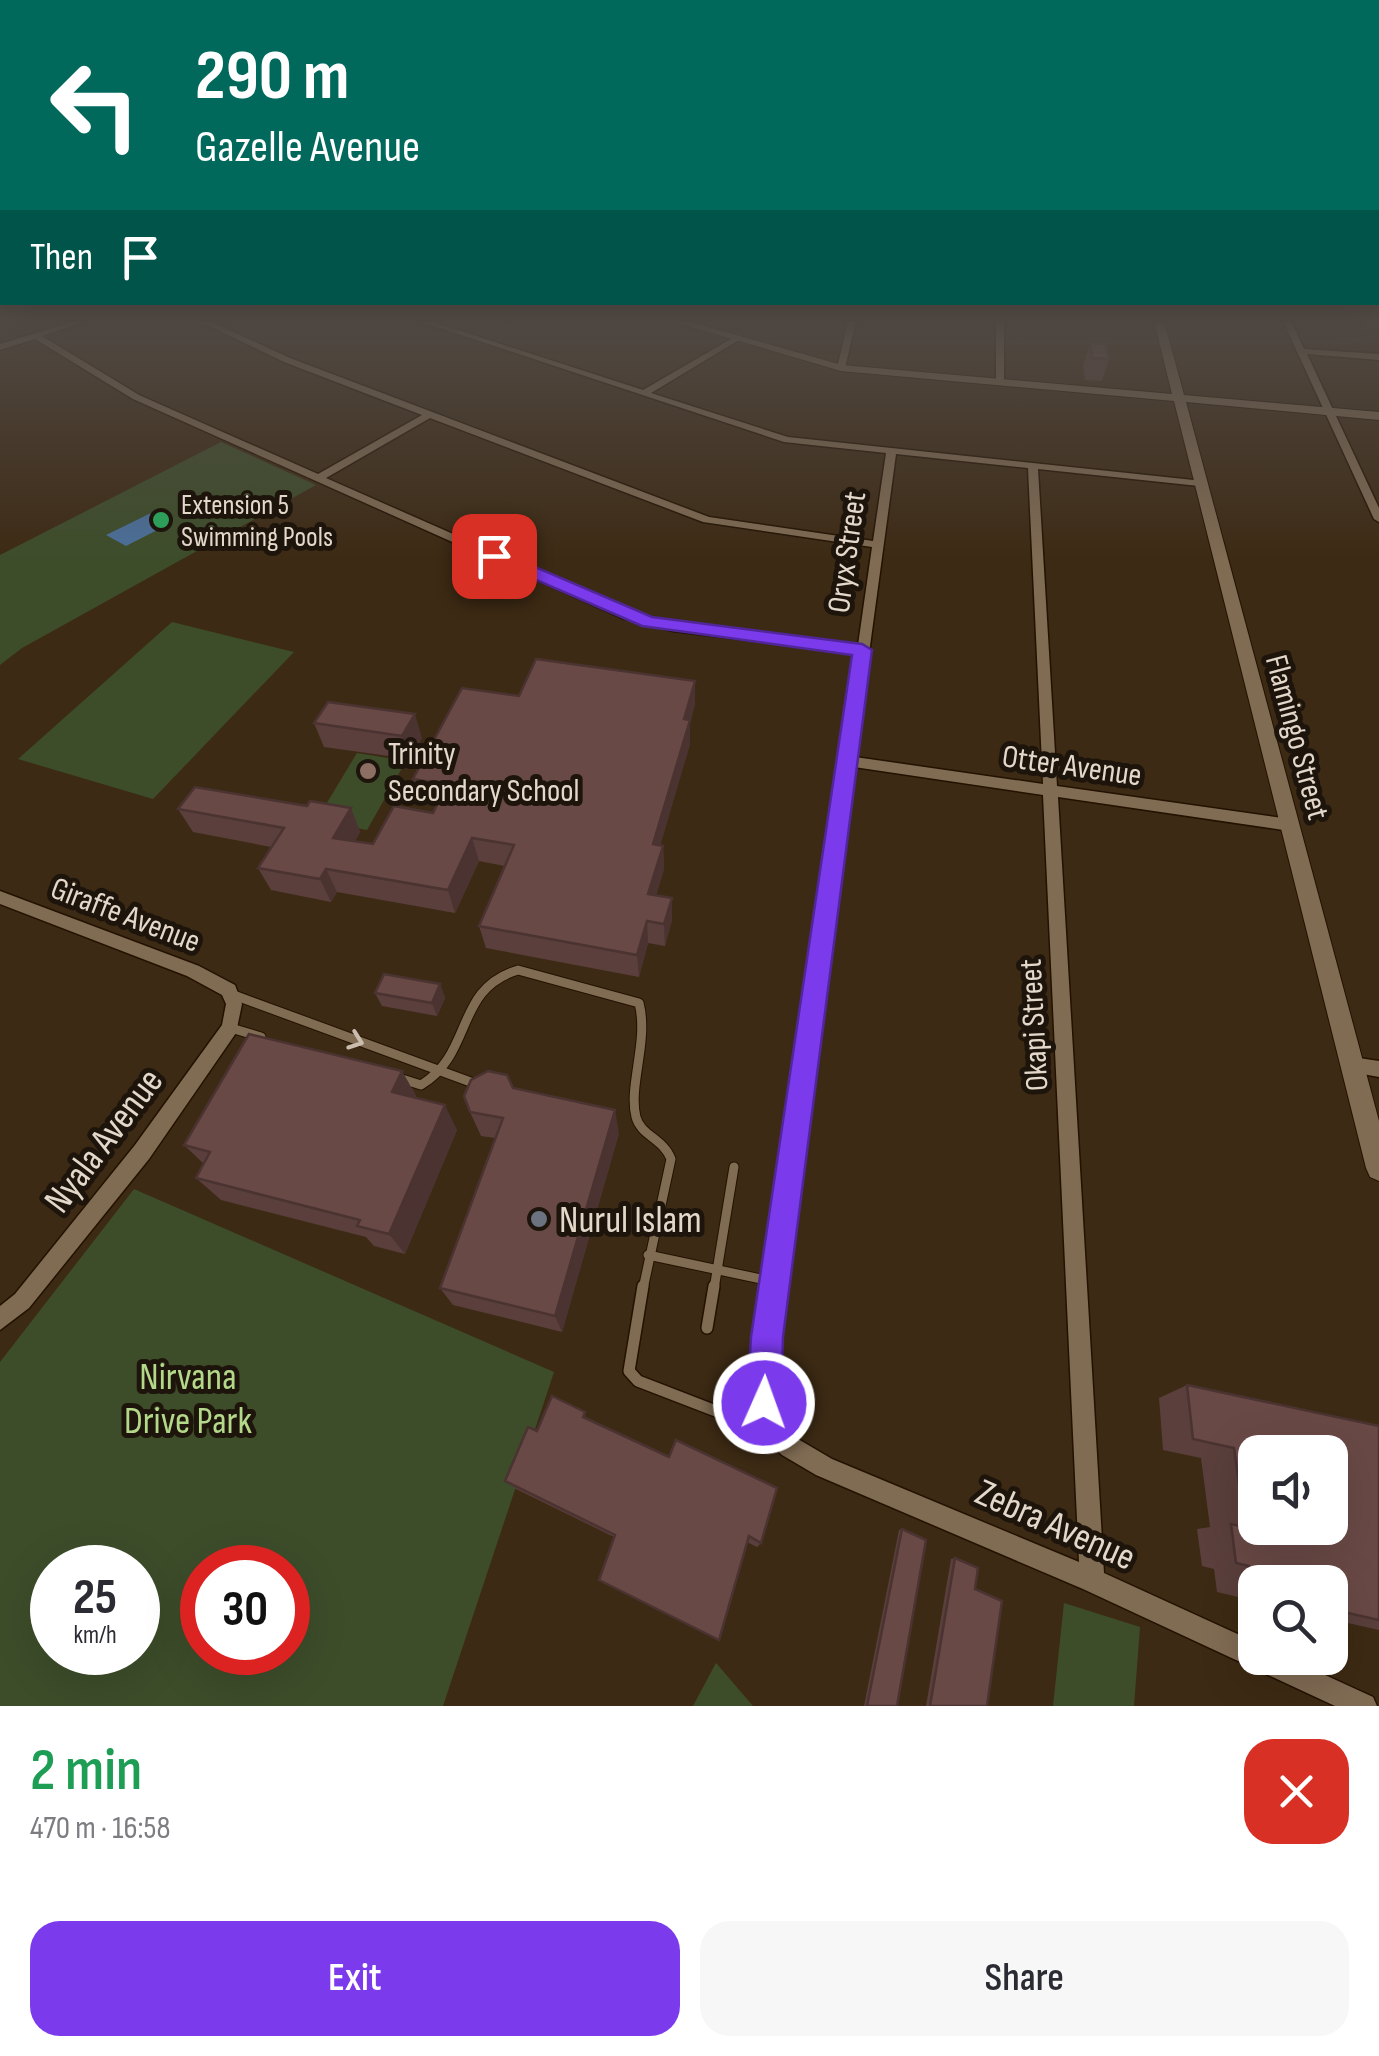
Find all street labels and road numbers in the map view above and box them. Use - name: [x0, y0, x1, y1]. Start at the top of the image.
- street label: Oryx Street: [820, 489, 875, 615]
- street label: Flamingo Street: [1256, 651, 1337, 824]
- street label: Otter Avenue: [1000, 737, 1144, 796]
- street label: Giraffe Avenue: [45, 869, 206, 962]
- street label: Okapi Street: [1012, 958, 1057, 1092]
- street label: Nyala Avenue: [35, 1060, 173, 1222]
- street label: Zebra Avenue: [969, 1470, 1142, 1580]

